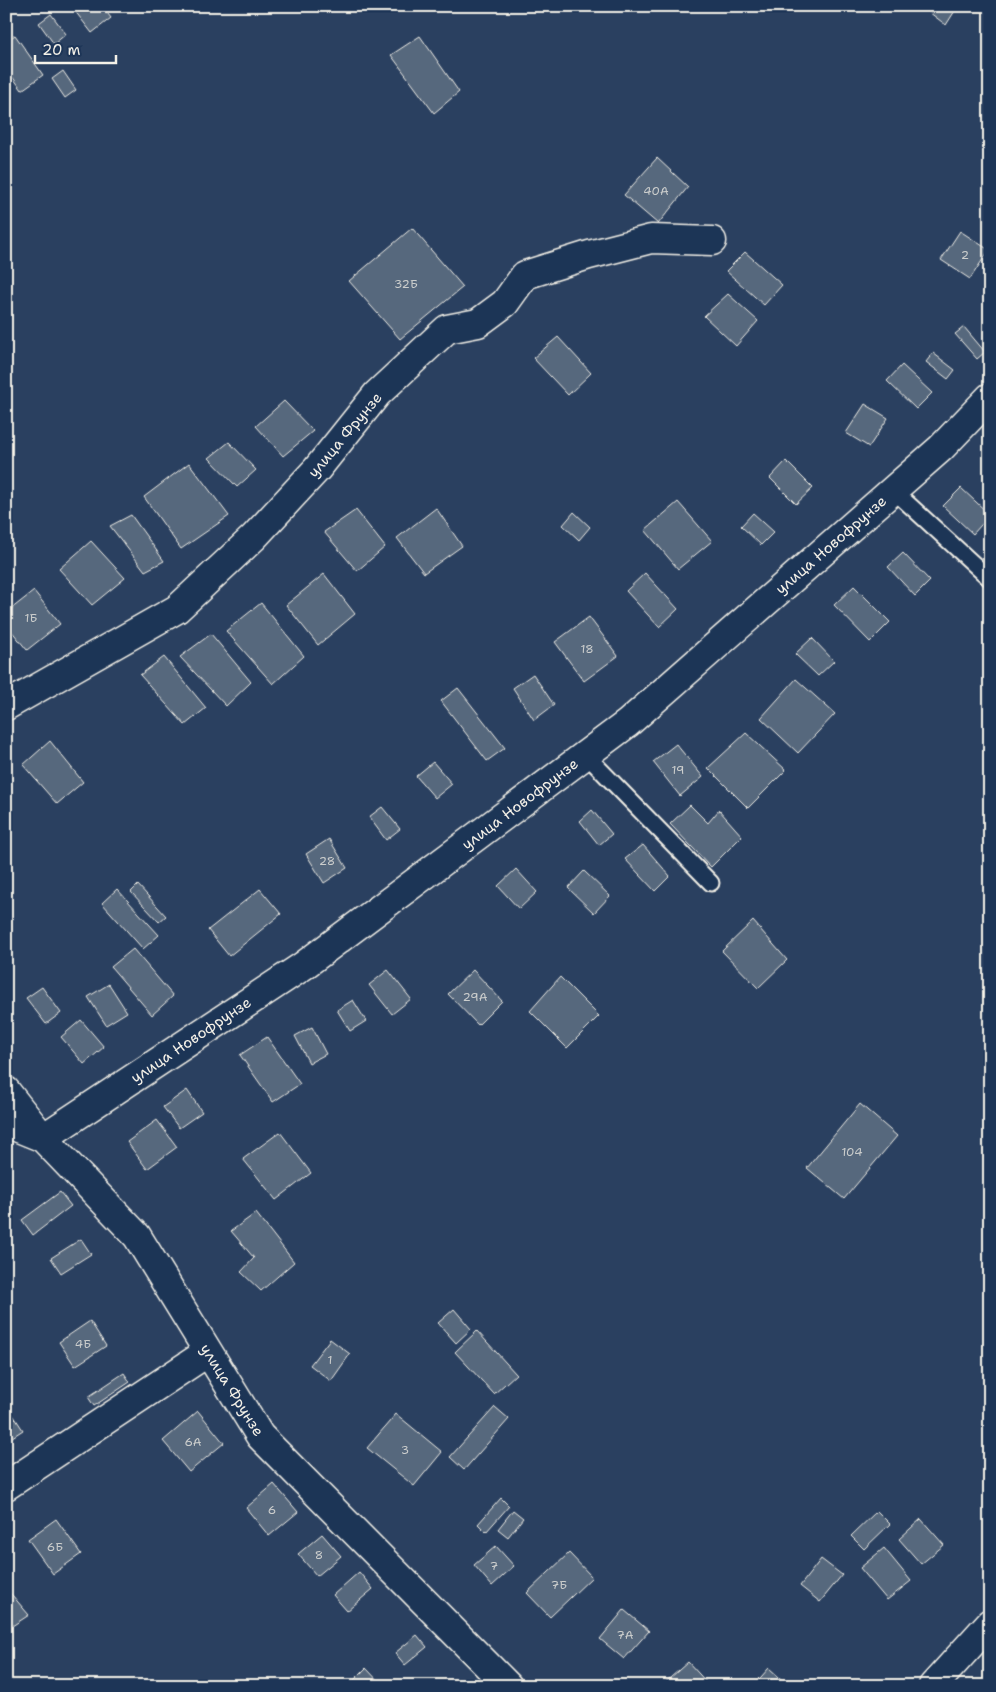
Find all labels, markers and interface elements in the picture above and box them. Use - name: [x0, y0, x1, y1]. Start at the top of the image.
- scale bar: [35, 32, 116, 64]
- text: 20 m: [42, 40, 81, 60]
- house number: 40А: [643, 183, 669, 199]
- house number: 2: [961, 247, 969, 263]
- house number: 32Б: [394, 276, 418, 292]
- street label: улица Фрунзе: [303, 388, 387, 482]
- street label: улица Новофрунзе: [771, 491, 891, 599]
- house number: 1Б: [25, 610, 38, 626]
- house number: 18: [580, 641, 594, 657]
- street label: улица Новофрунзе: [458, 754, 582, 854]
- house number: 19: [672, 762, 684, 778]
- house number: 28: [319, 853, 335, 869]
- house number: 29А: [463, 989, 488, 1005]
- street label: улица Новофрунзе: [127, 992, 255, 1088]
- house number: 104: [841, 1144, 863, 1160]
- house number: 4Б: [75, 1336, 91, 1352]
- street label: улица Фрунзе: [196, 1340, 268, 1440]
- house number: 1: [327, 1352, 333, 1368]
- house number: 6А: [184, 1434, 202, 1450]
- house number: 3: [401, 1442, 409, 1458]
- house number: 6: [268, 1502, 276, 1518]
- house number: 6Б: [47, 1539, 63, 1555]
- house number: 8: [315, 1547, 323, 1563]
- house number: 7: [490, 1558, 498, 1574]
- house number: 7Б: [551, 1577, 567, 1593]
- house number: 7А: [616, 1627, 634, 1643]

